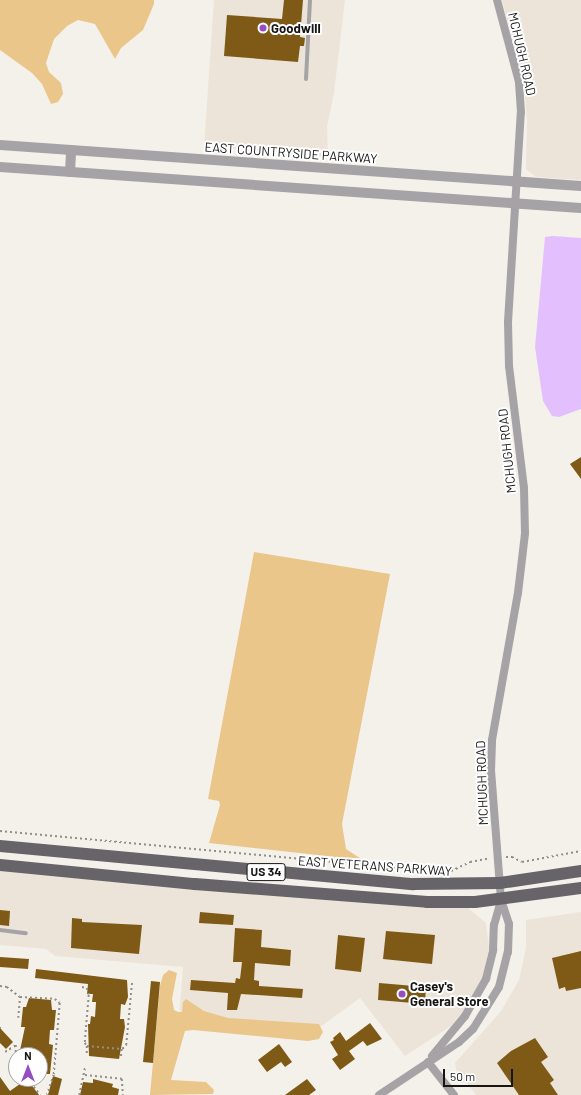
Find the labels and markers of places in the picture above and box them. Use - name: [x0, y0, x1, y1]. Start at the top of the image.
- place label: Goodwill: [271, 20, 321, 36]
- marker: Goodwill: [258, 23, 268, 33]
- place label: Casey's General Store: [410, 979, 488, 1010]
- marker: Casey's General Store: [397, 989, 407, 999]

